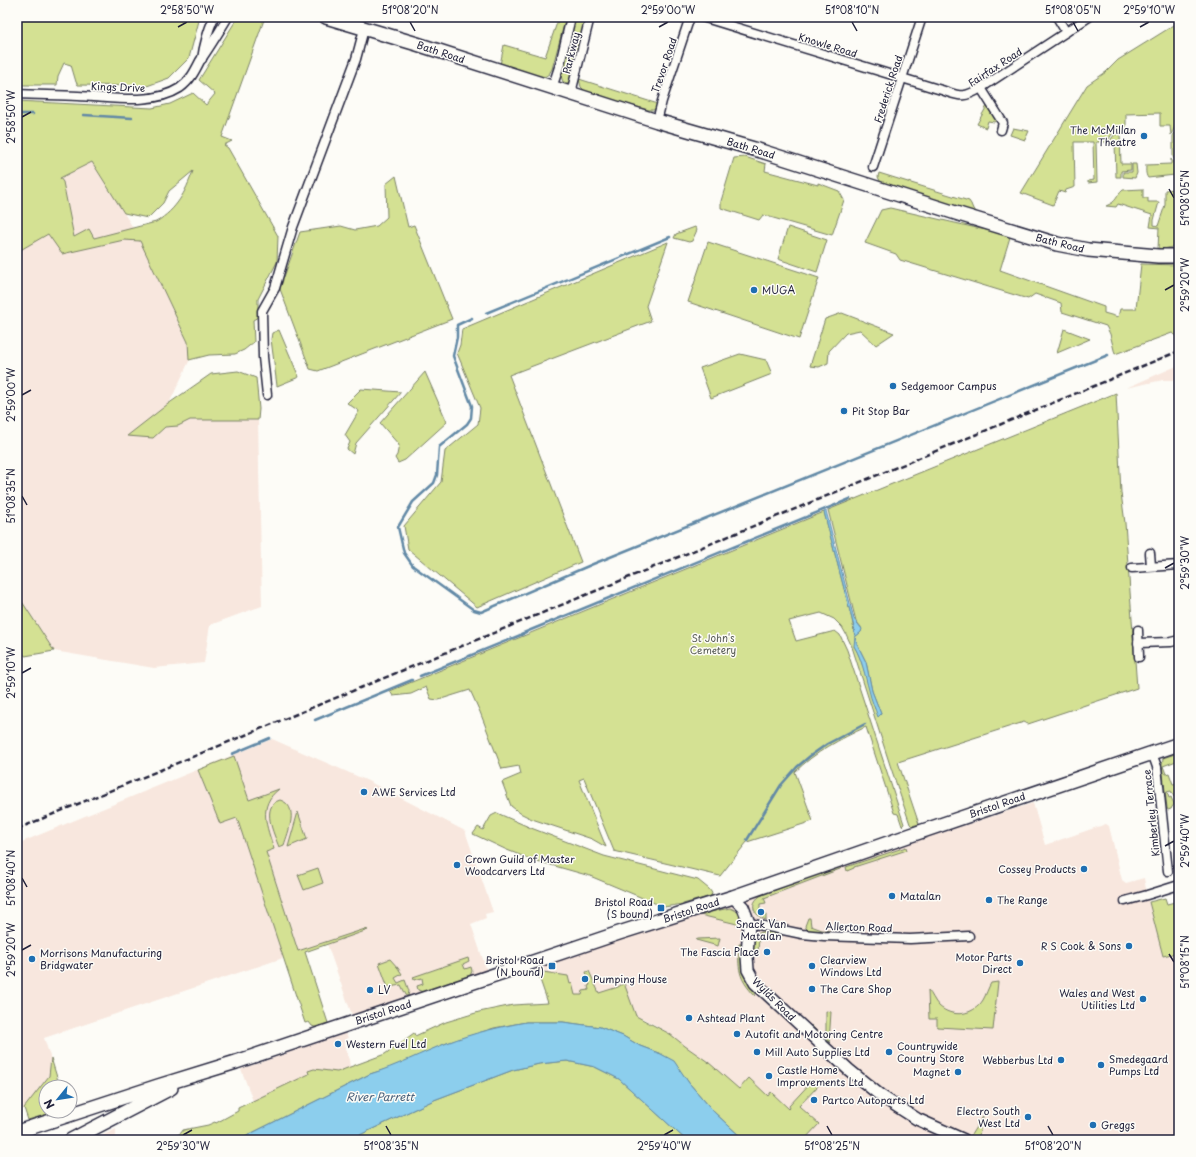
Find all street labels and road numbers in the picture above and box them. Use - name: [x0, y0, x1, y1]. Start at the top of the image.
- street label: Knowle Road: [797, 28, 860, 61]
- street label: Parkway: [558, 30, 584, 76]
- street label: Trevor Road: [647, 35, 680, 95]
- street label: Bath Road: [415, 37, 467, 66]
- street label: Fairfax Road: [965, 43, 1025, 90]
- street label: Frederick Road: [869, 53, 906, 125]
- street label: Kings Drive: [91, 78, 145, 95]
- street label: Bath Road: [725, 133, 777, 162]
- street label: Bath Road: [1034, 229, 1086, 256]
- street label: Kimberley Terrace: [1138, 769, 1163, 857]
- street label: Bristol Road: [967, 788, 1027, 821]
- street label: Bristol Road: [661, 893, 721, 926]
- street label: Allerton Road: [825, 918, 893, 935]
- street label: Wylds Road: [749, 973, 800, 1024]
- street label: Bristol Road: [353, 995, 413, 1028]

